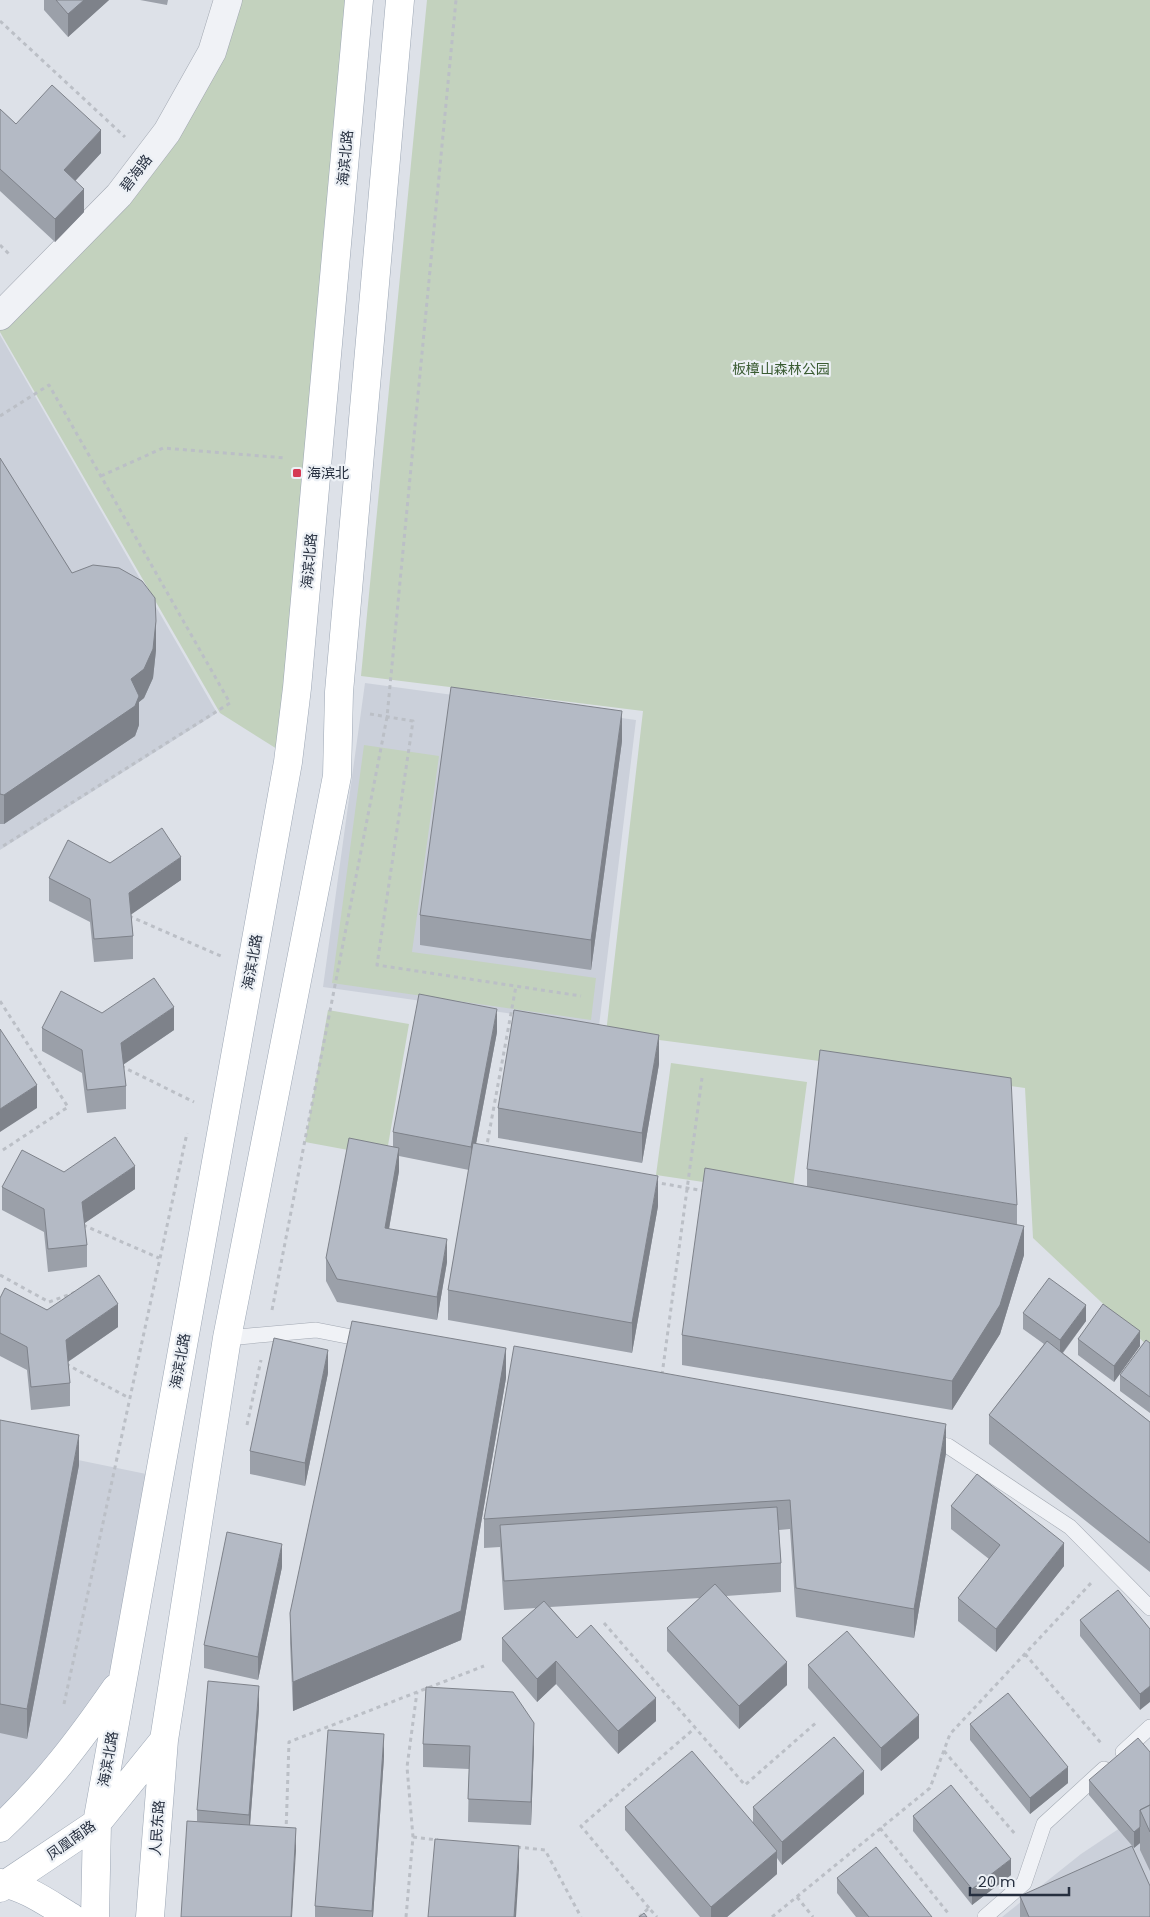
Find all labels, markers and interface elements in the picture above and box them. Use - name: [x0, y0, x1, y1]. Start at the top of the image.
- street label: 海滨北路: [333, 129, 357, 187]
- street label: 碧海路: [115, 150, 157, 196]
- park label: 板樟山森林公园: [732, 359, 830, 379]
- place label: 海滨北: [307, 463, 349, 483]
- marker: 海滨北: [291, 467, 303, 479]
- street label: 海滨北路: [297, 532, 321, 590]
- street label: 海滨北路: [237, 933, 267, 991]
- street label: 海滨北路: [165, 1332, 195, 1390]
- street label: 海滨北路: [93, 1730, 123, 1788]
- street label: 人民东路: [145, 1799, 169, 1857]
- street label: 凤凰南路: [42, 1816, 100, 1864]
- scale bar: [970, 1864, 1069, 1896]
- text: 20 m: [978, 1871, 1016, 1892]

